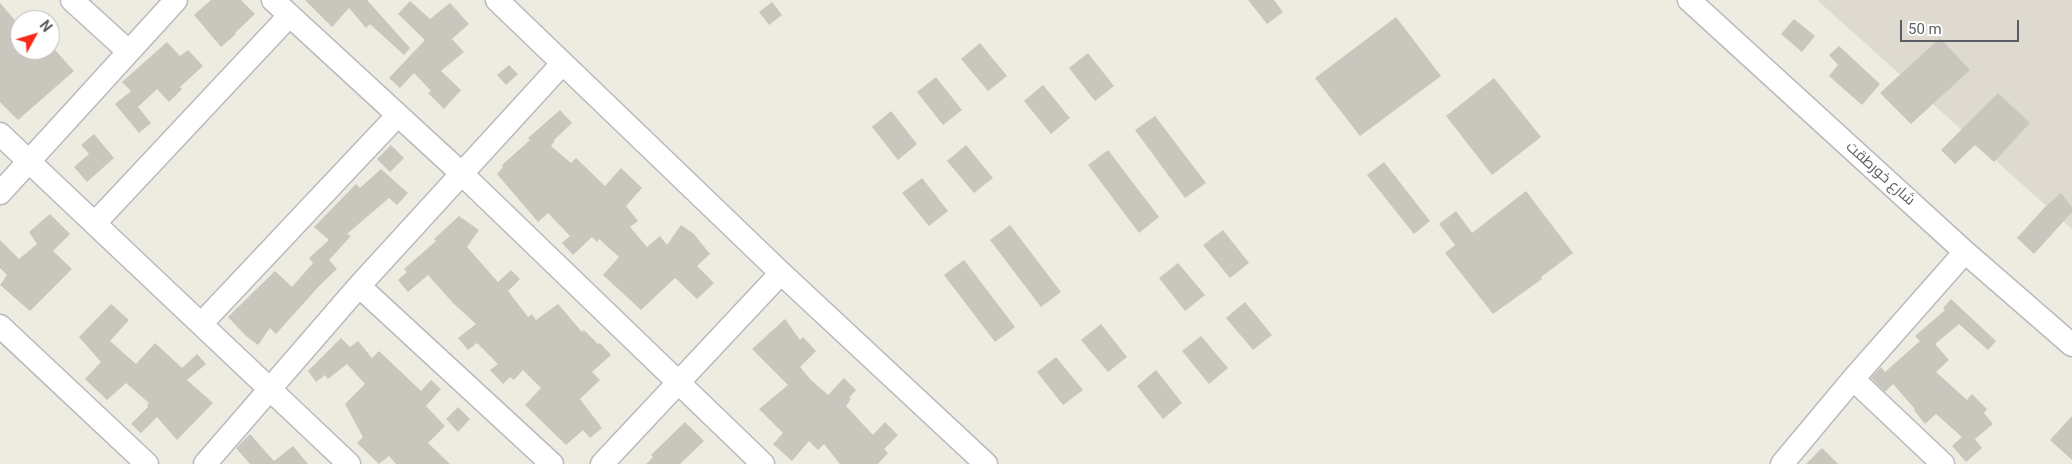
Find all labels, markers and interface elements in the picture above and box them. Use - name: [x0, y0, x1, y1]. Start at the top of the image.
- north arrow: [10, 10, 60, 60]
- scale bar: [1902, 10, 2021, 42]
- text: N: [37, 17, 55, 35]
- text: 50 m: [1908, 20, 1942, 38]
- street label: شارع خورطقت: [1842, 138, 1918, 210]

